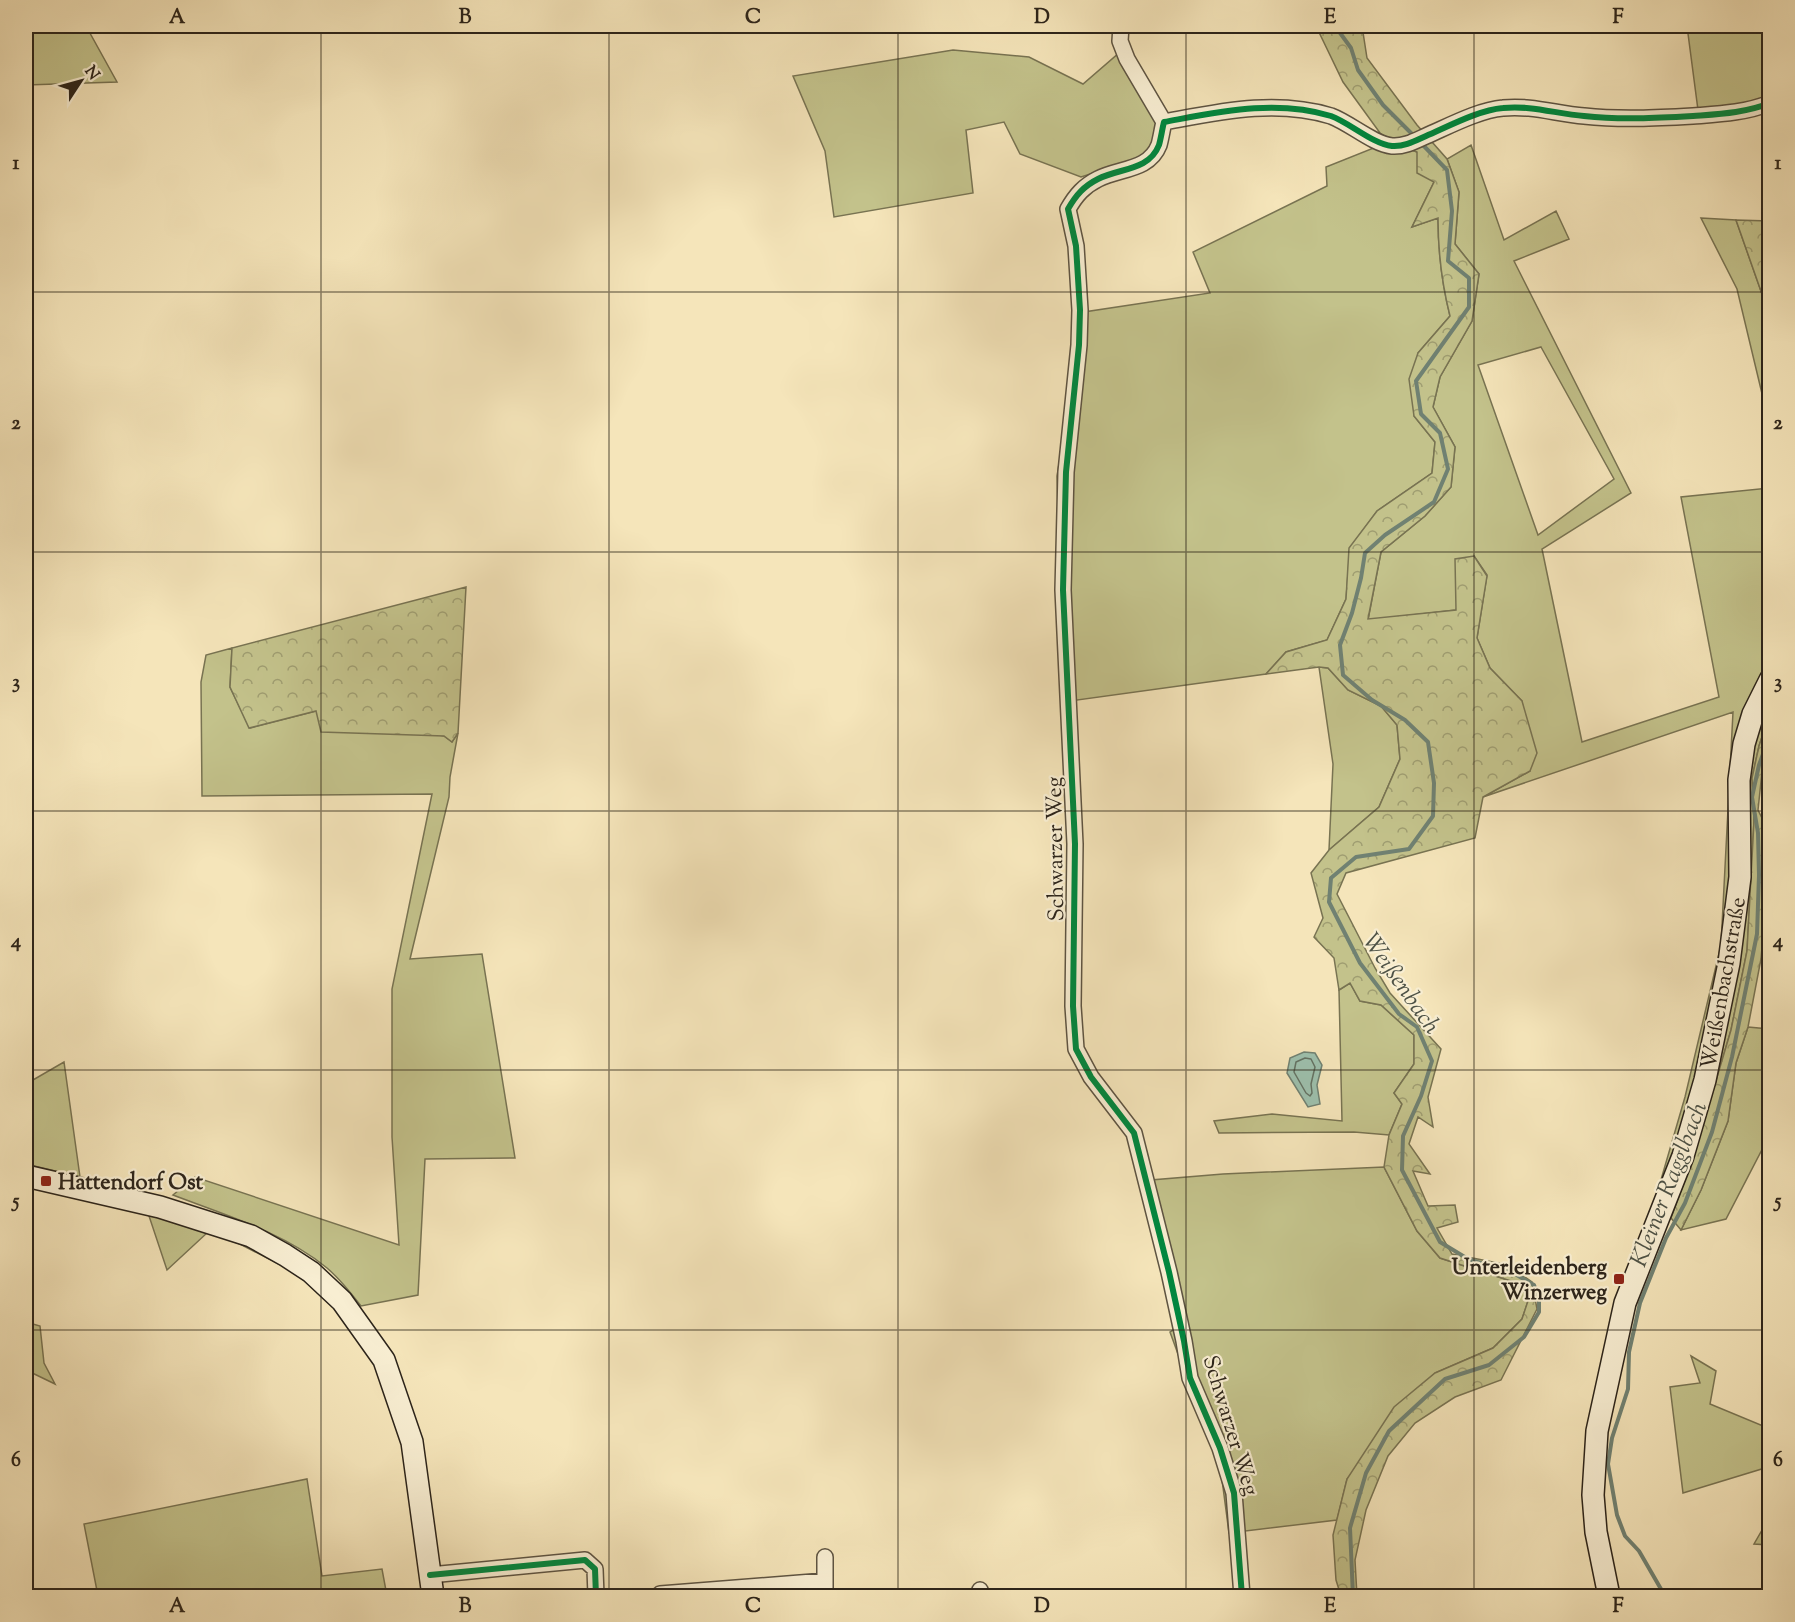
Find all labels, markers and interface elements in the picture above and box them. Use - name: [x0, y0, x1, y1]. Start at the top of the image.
- text: A: [169, 4, 186, 33]
- text: B: [459, 4, 472, 33]
- text: C: [745, 4, 761, 33]
- text: D: [1034, 4, 1050, 33]
- text: E: [1324, 4, 1337, 33]
- text: F: [1612, 4, 1624, 33]
- north arrow: [51, 51, 111, 111]
- text: N: [78, 62, 104, 86]
- text: 1: [13, 150, 20, 179]
- text: 1: [1775, 150, 1782, 179]
- text: 2: [11, 410, 21, 439]
- text: 2: [1773, 410, 1783, 439]
- text: 3: [12, 669, 20, 698]
- text: 3: [1774, 669, 1782, 698]
- street label: Schwarzer Weg: [1040, 776, 1074, 922]
- street label: Weißenbachstraße: [1694, 895, 1756, 1072]
- water label: Weißenbach: [1353, 927, 1448, 1042]
- text: 4: [10, 928, 21, 957]
- text: 4: [1772, 928, 1783, 957]
- water label: Kleiner Ragglbach: [1623, 1097, 1717, 1272]
- place label: Hattendorf Ost: [58, 1168, 204, 1200]
- marker: Hattendorf Ost: [39, 1174, 53, 1188]
- text: 5: [11, 1188, 20, 1217]
- text: 5: [1773, 1188, 1782, 1217]
- place label: Unterleidenberg Winzerweg: [1452, 1253, 1607, 1310]
- marker: Unterleidenberg Winzerweg: [1612, 1272, 1626, 1286]
- street label: Schwarzer Weg: [1193, 1352, 1266, 1500]
- text: 6: [11, 1447, 21, 1476]
- text: 6: [1773, 1447, 1783, 1476]
- text: A: [169, 1593, 186, 1622]
- text: B: [459, 1593, 472, 1622]
- text: C: [745, 1593, 761, 1622]
- text: D: [1034, 1593, 1050, 1622]
- text: E: [1324, 1593, 1337, 1622]
- text: F: [1612, 1593, 1624, 1622]

